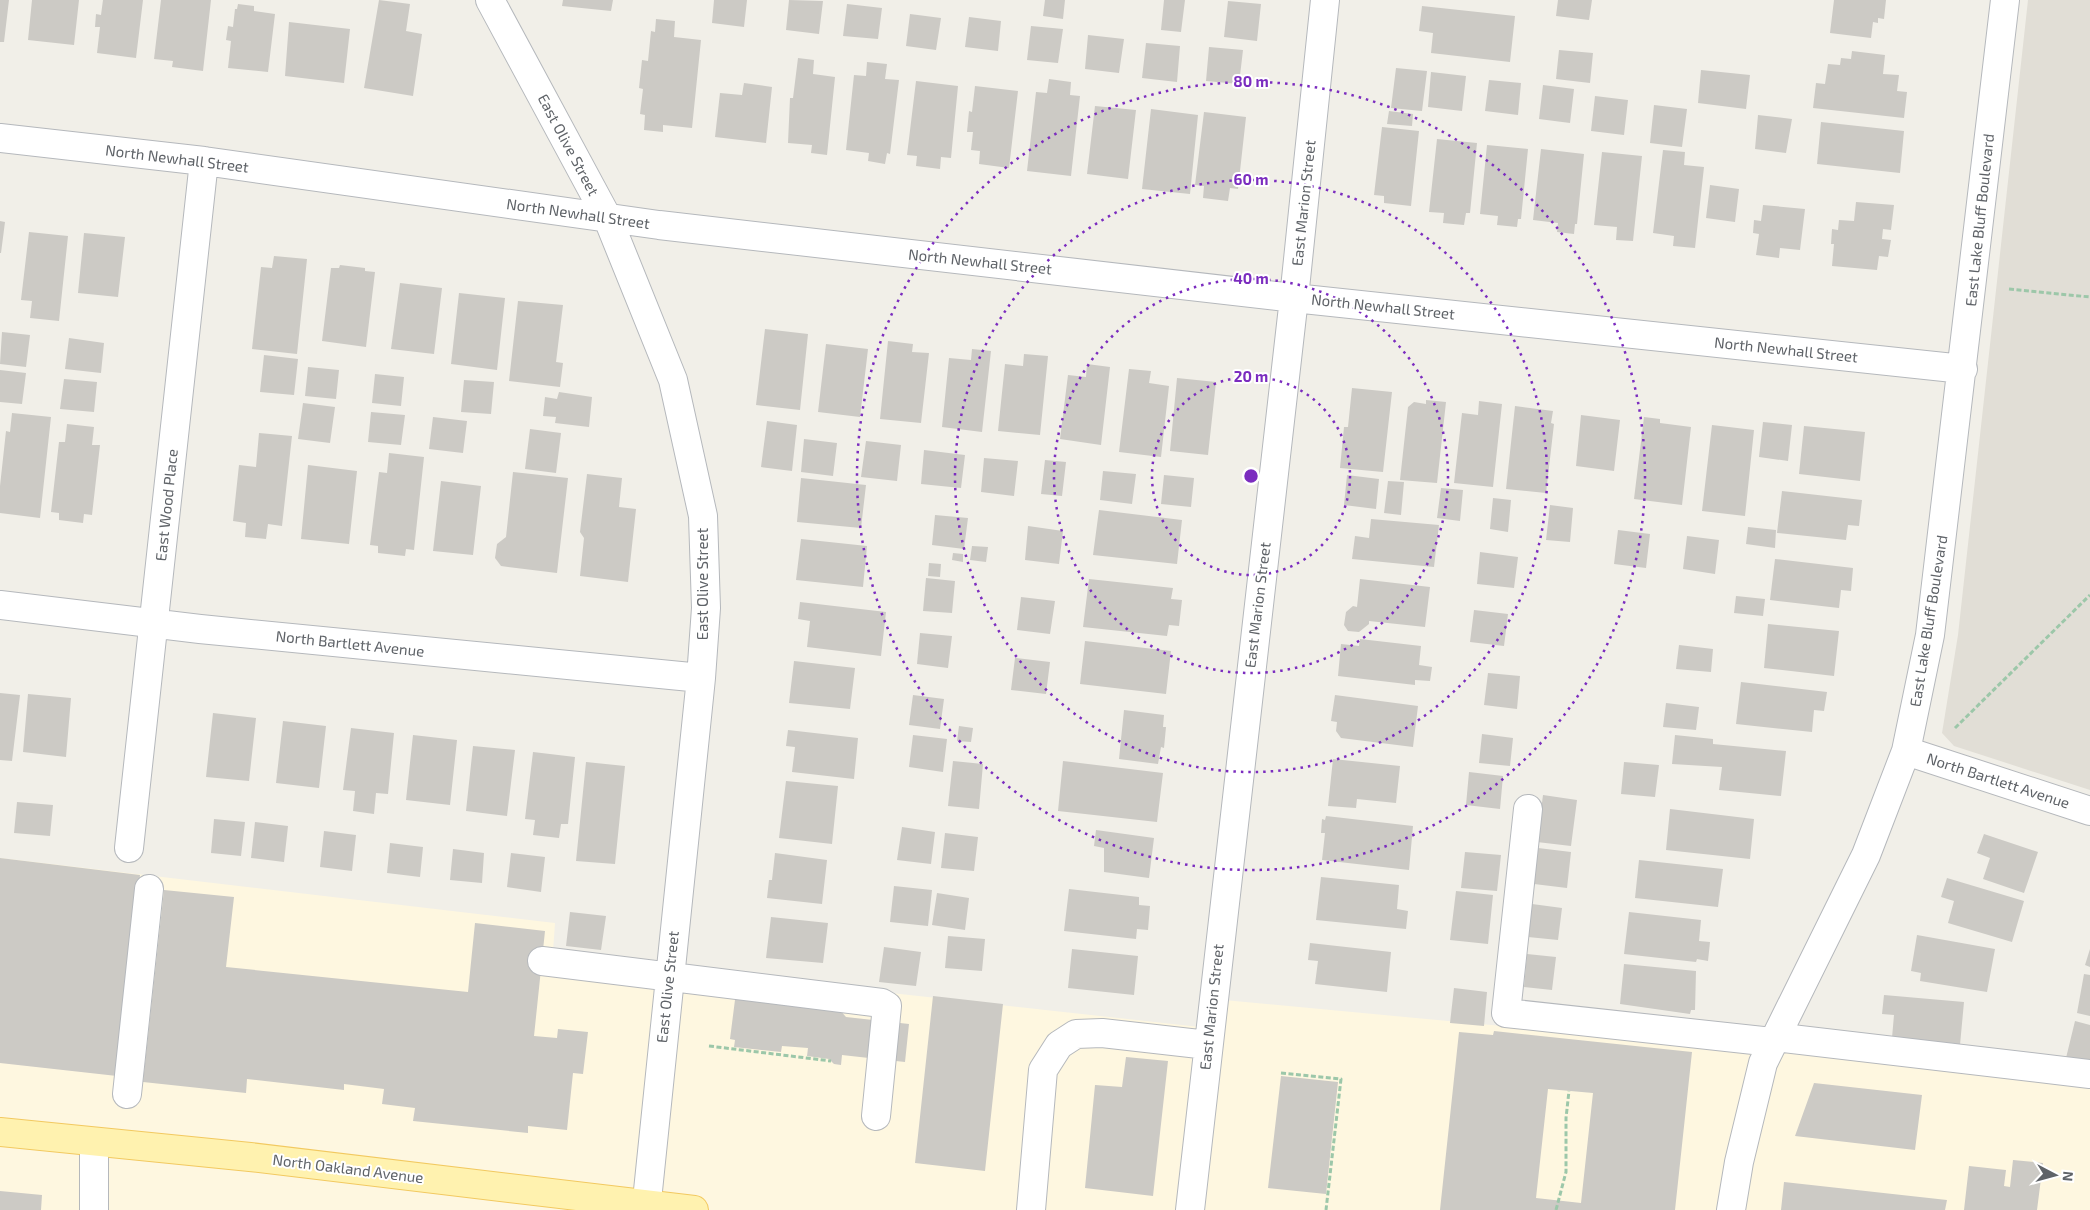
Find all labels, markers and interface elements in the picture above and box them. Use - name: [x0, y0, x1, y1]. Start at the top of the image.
- text: 80 m: [1233, 72, 1269, 90]
- street label: East Olive Street: [535, 91, 603, 199]
- street label: East Lake Bluff Boulevard: [1961, 133, 1997, 307]
- street label: East Marion Street: [1287, 139, 1319, 267]
- street label: North Newhall Street: [104, 140, 250, 176]
- text: 60 m: [1234, 170, 1268, 188]
- street label: North Newhall Street: [505, 194, 651, 232]
- street label: North Newhall Street: [907, 245, 1053, 278]
- text: 40 m: [1233, 269, 1269, 287]
- street label: North Newhall Street: [1310, 290, 1456, 323]
- street label: North Newhall Street: [1713, 333, 1859, 366]
- text: 20 m: [1234, 367, 1268, 385]
- street label: East Wood Place: [151, 448, 181, 562]
- centre of rings: [1242, 467, 1260, 485]
- street label: East Olive Street: [693, 527, 711, 640]
- street label: East Lake Bluff Boulevard: [1906, 534, 1950, 708]
- street label: East Marion Street: [1240, 541, 1274, 669]
- street label: North Bartlett Avenue: [275, 626, 425, 660]
- street label: North Bartlett Avenue: [1925, 748, 2072, 812]
- street label: East Olive Street: [652, 930, 682, 1044]
- street label: East Marion Street: [1195, 943, 1227, 1071]
- street label: North Oakland Avenue: [272, 1150, 425, 1186]
- north arrow: [2030, 1150, 2080, 1200]
- text: N: [2059, 1170, 2077, 1182]

